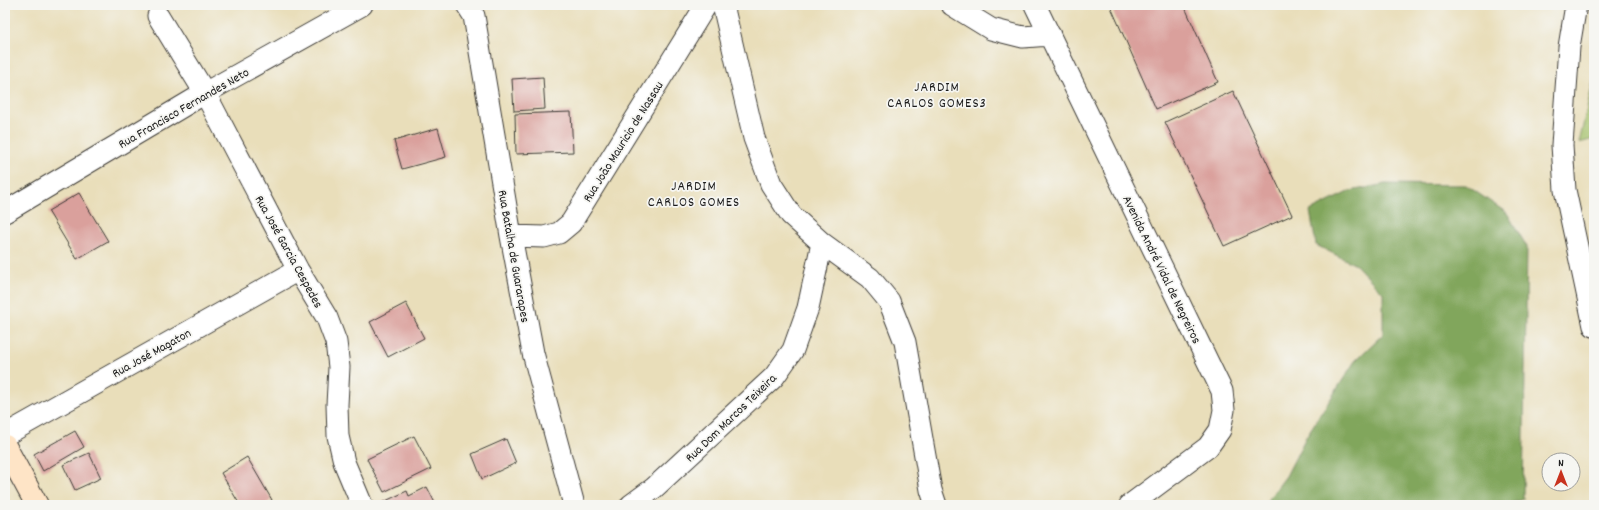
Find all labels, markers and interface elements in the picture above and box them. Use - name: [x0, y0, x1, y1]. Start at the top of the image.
- street label: Rua Francisco Fernandes Neto: [115, 64, 253, 154]
- street label: Rua João Mauricio de Nassau: [579, 78, 669, 207]
- district label: JARDIM CARLOS GOMES3: [887, 78, 987, 114]
- district label: JARDIM CARLOS GOMES: [648, 177, 740, 213]
- street label: Rua Batalha de Guararapes: [492, 189, 534, 324]
- street label: Rua José Garcia Cespedes: [249, 192, 327, 312]
- street label: Avenida André Vidal de Negreiros: [1117, 193, 1205, 347]
- street label: Rua José Magaton: [109, 325, 195, 384]
- street label: Rua Dom Marcos Teixeira: [682, 369, 782, 468]
- north arrow: [1541, 452, 1581, 492]
- text: N: [1558, 456, 1564, 472]

